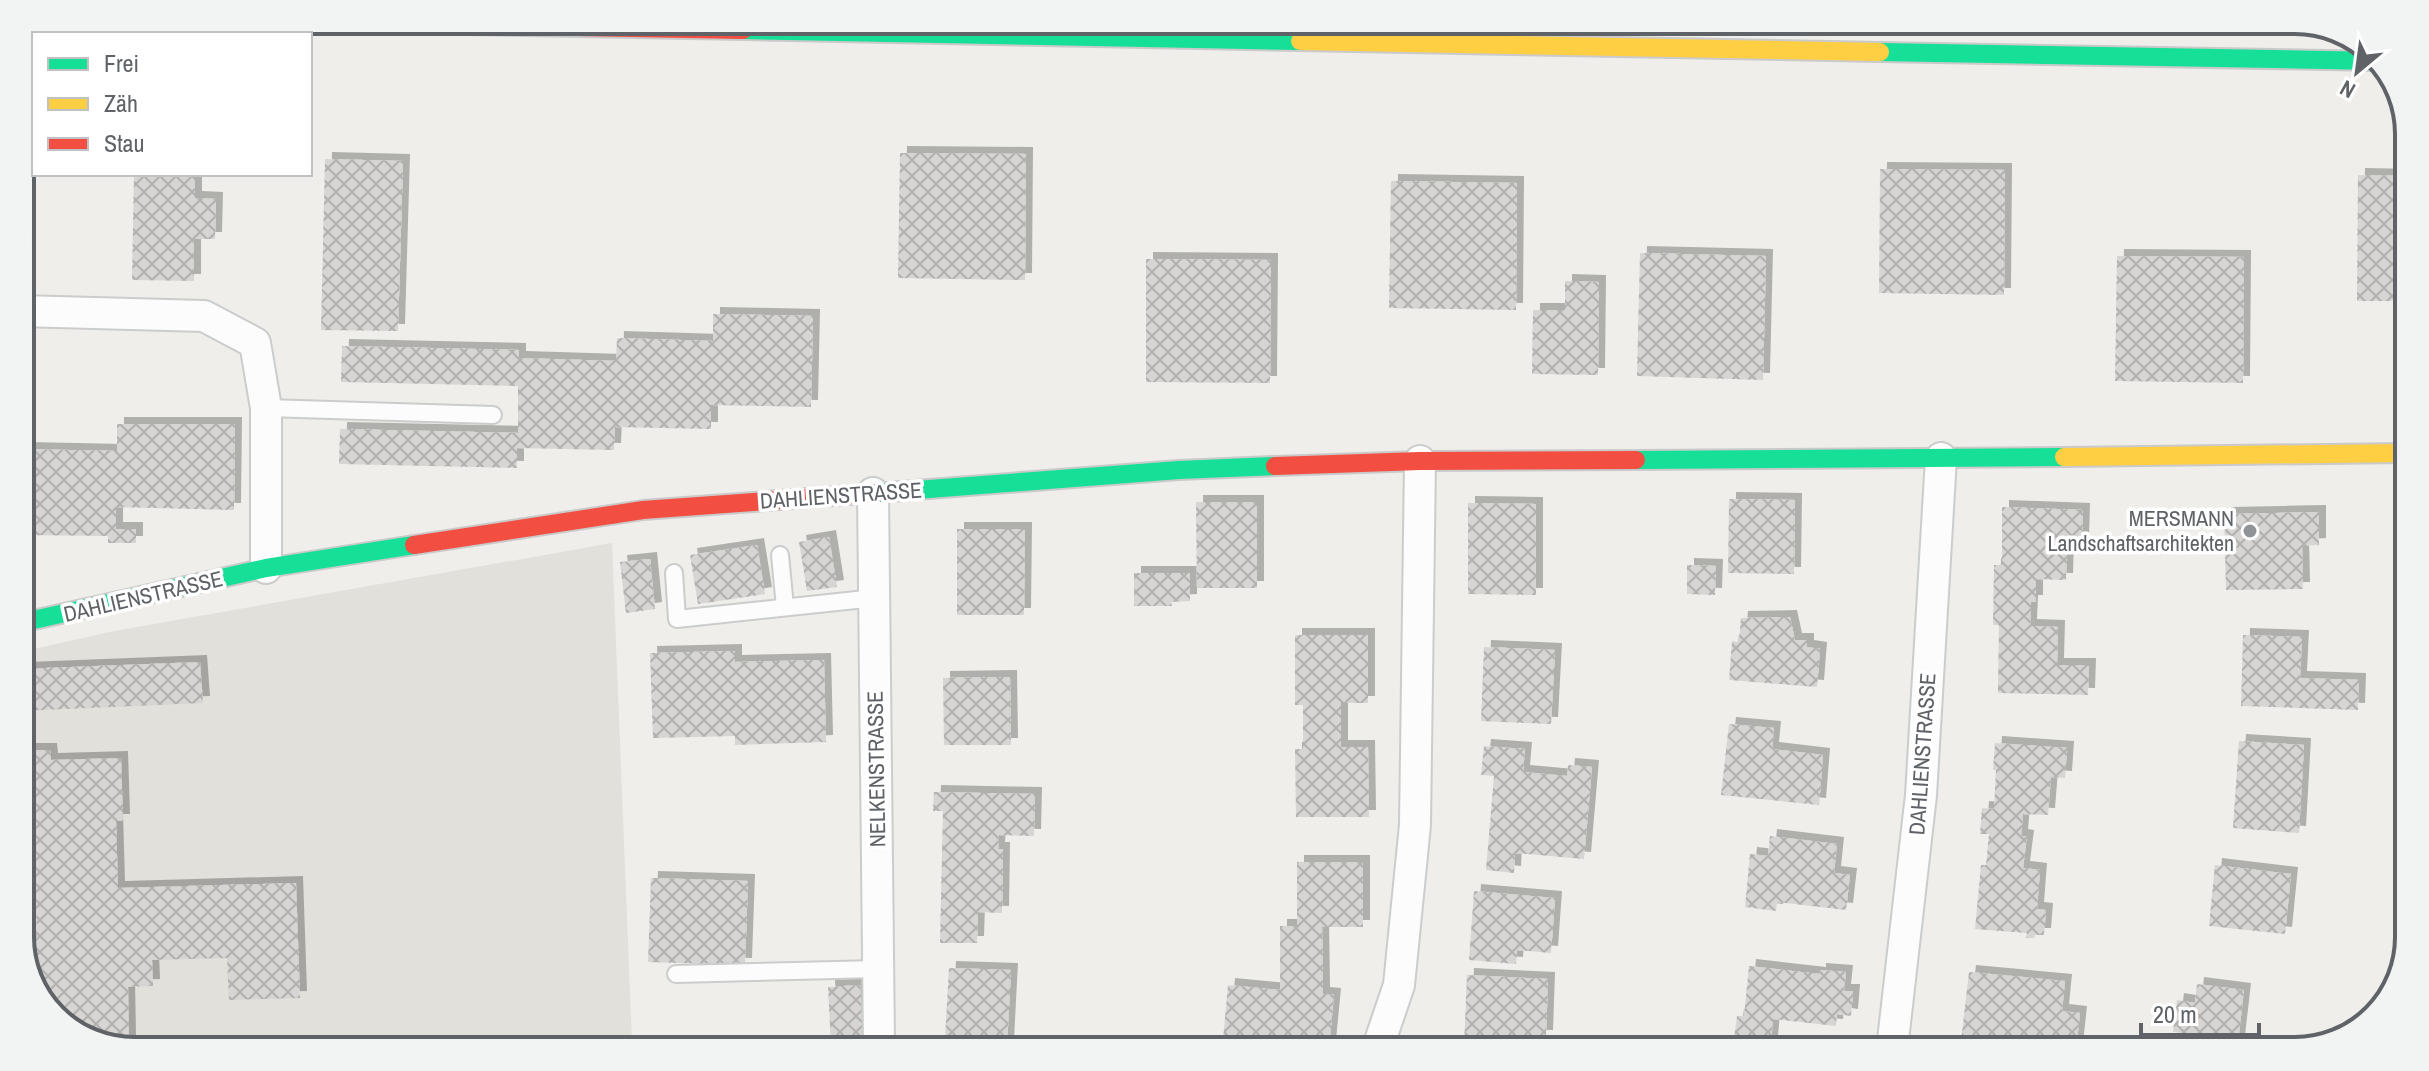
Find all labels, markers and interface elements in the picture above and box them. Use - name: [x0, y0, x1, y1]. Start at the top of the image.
- legend: [32, 32, 312, 176]
- north arrow: [2317, 32, 2397, 112]
- text: Frei: [104, 47, 139, 79]
- text: N: [2334, 73, 2360, 106]
- text: Zäh: [104, 87, 138, 119]
- text: Stau: [104, 127, 145, 159]
- street label: DAHLIENSTRASSE: [759, 474, 923, 516]
- place label: MERSMANN Landschaftsarchitekten: [2047, 503, 2234, 558]
- marker: MERSMANN Landschaftsarchitekten: [2241, 522, 2259, 540]
- street label: DAHLIENSTRASSE: [61, 563, 225, 629]
- street label: DAHLIENSTRASSE: [1901, 672, 1943, 836]
- street label: NELKENSTRASSE: [860, 691, 892, 847]
- scale bar: [2141, 987, 2259, 1037]
- text: 20 m: [2153, 998, 2197, 1030]

